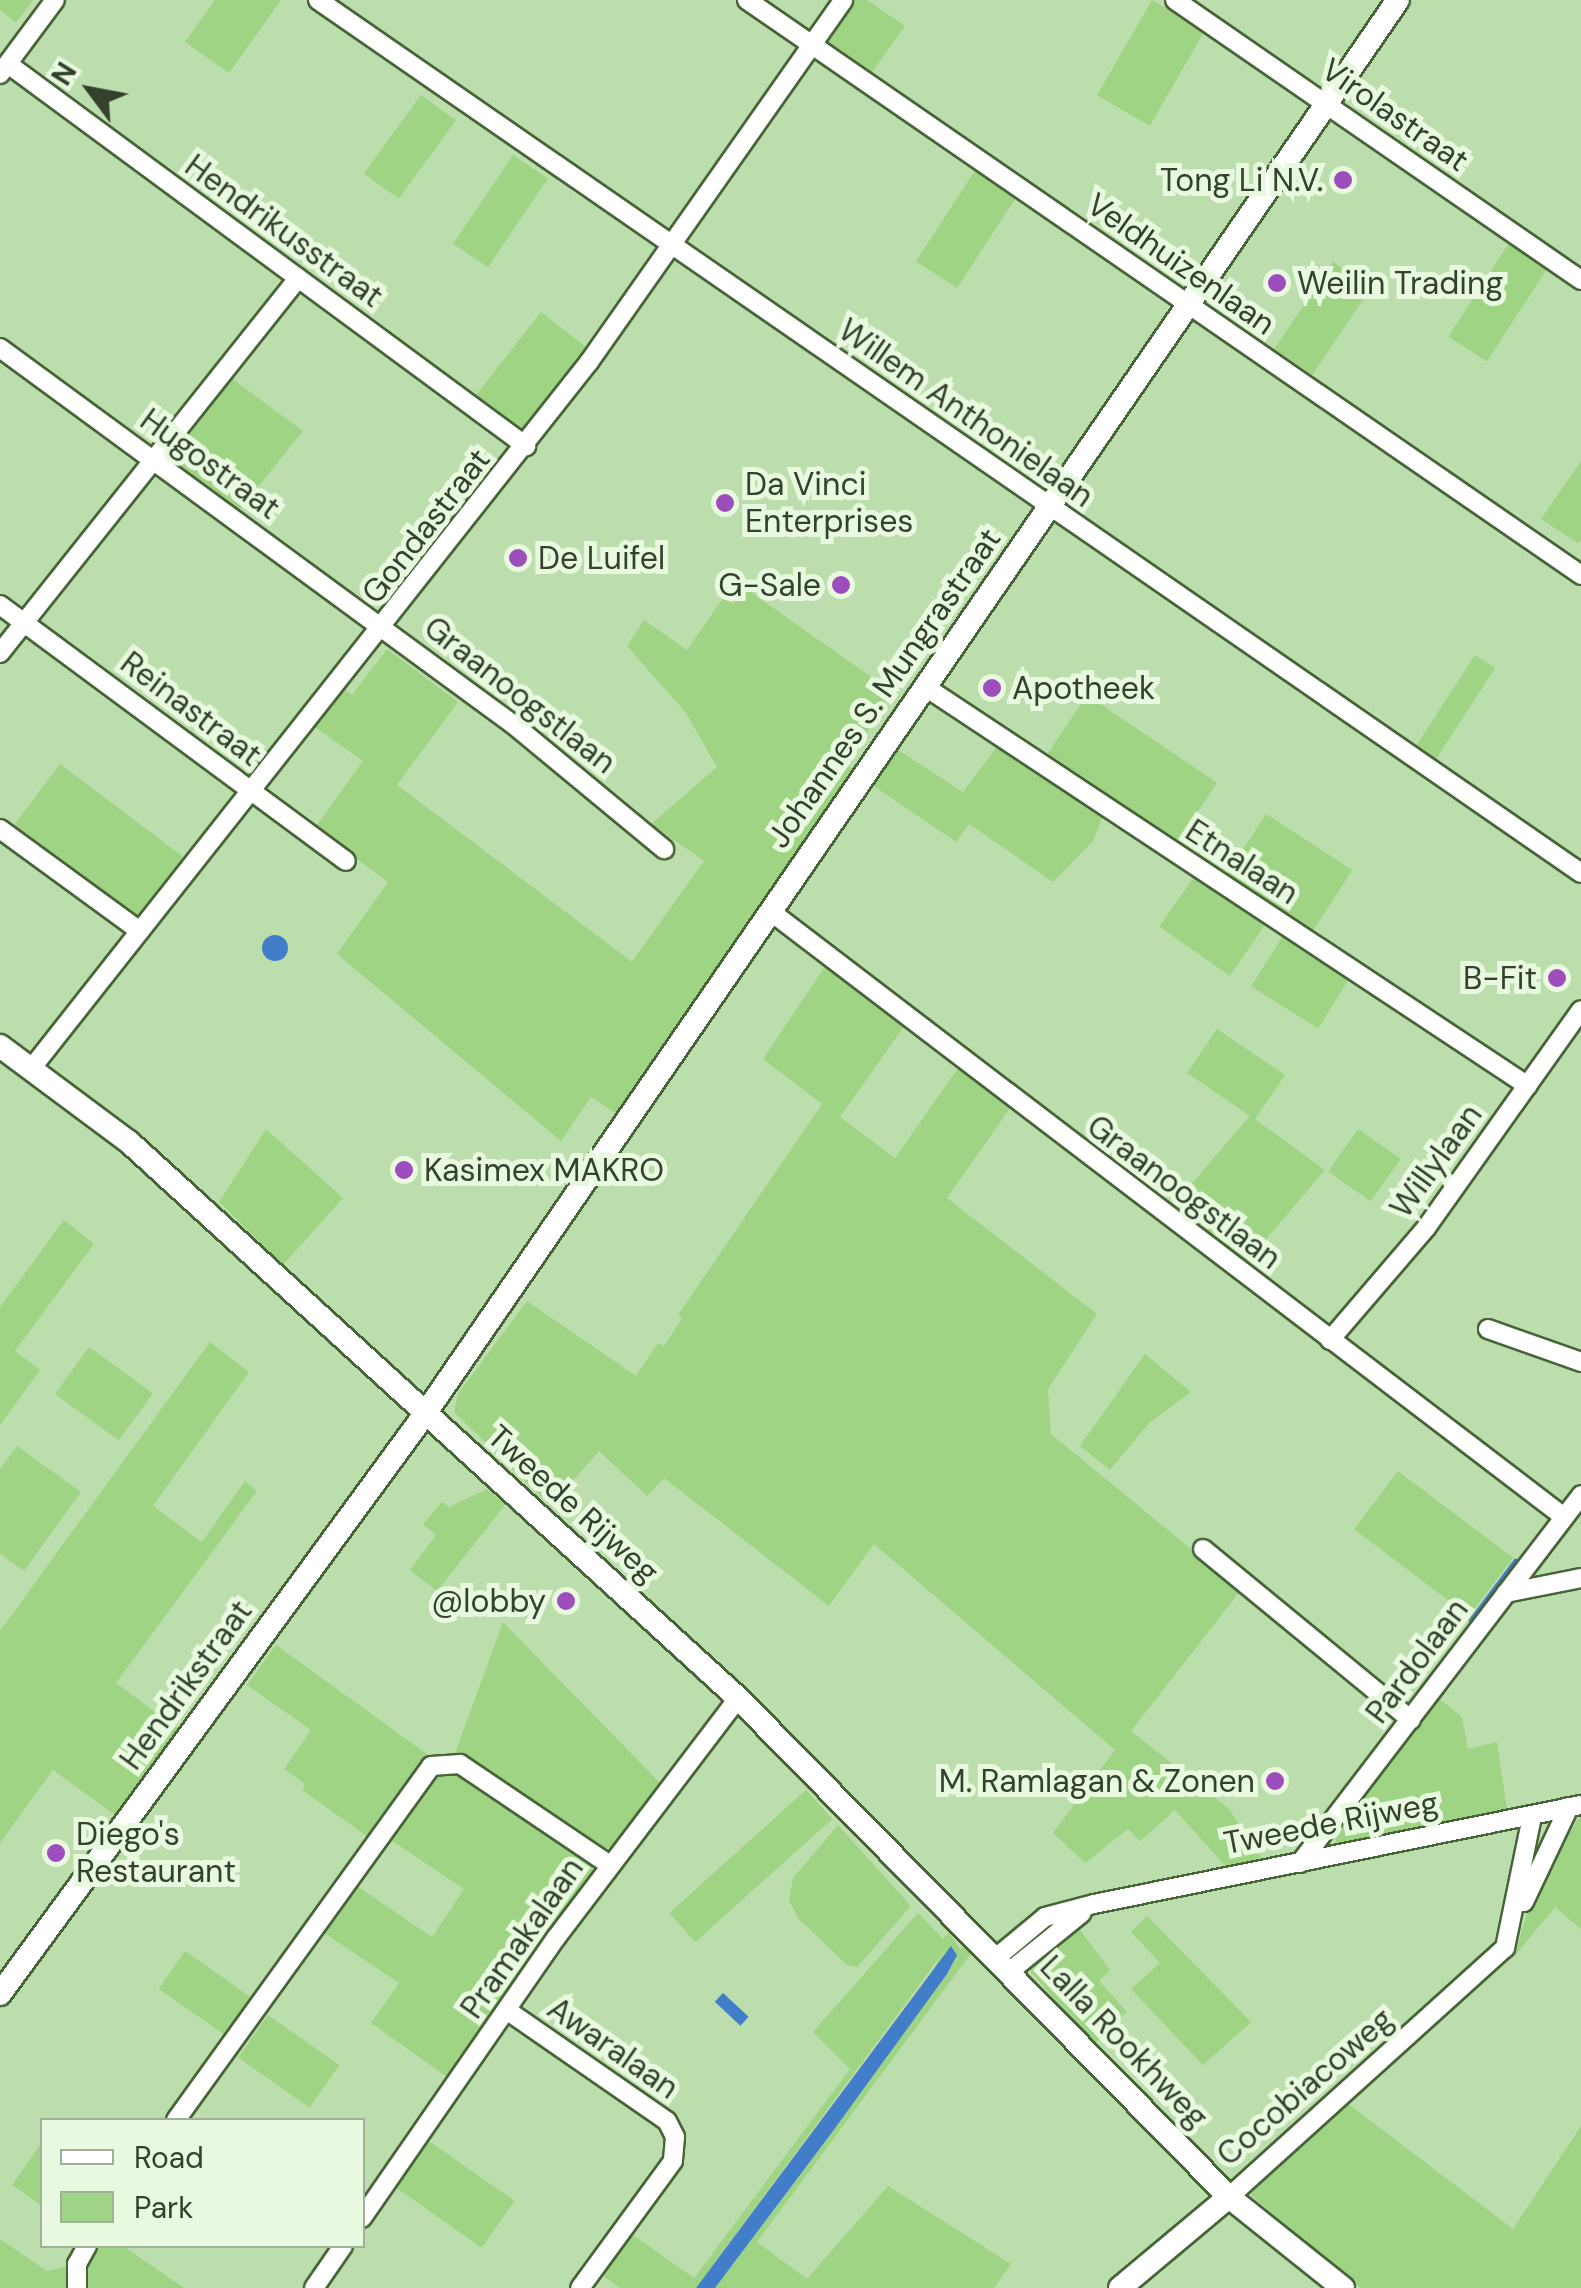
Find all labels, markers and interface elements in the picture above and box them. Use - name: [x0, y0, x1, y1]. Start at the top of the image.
- north arrow: [40, 40, 140, 140]
- street label: Virolastraat: [1314, 50, 1476, 180]
- text: N: [43, 55, 85, 92]
- street label: Hendrikusstraat: [178, 146, 390, 316]
- place label: Tong Li N.V.: [1160, 161, 1323, 199]
- marker: Tong Li N.V.: [1332, 169, 1354, 191]
- street label: Veldhuizenlaan: [1080, 185, 1282, 343]
- place label: Weilin Trading: [1297, 264, 1503, 302]
- marker: Weilin Trading: [1266, 272, 1288, 294]
- street label: Willem Anthonielaan: [831, 311, 1101, 515]
- street label: Hugostraat: [133, 401, 287, 527]
- street label: Gondastraat: [354, 441, 498, 611]
- place label: Da Vinci Enterprises: [745, 466, 913, 541]
- marker: Da Vinci Enterprises: [714, 492, 736, 514]
- street label: Johannes S. Mungrastraat: [759, 521, 1009, 855]
- place label: De Luifel: [538, 539, 665, 577]
- marker: De Luifel: [507, 547, 529, 569]
- place label: G-Sale: [718, 566, 821, 604]
- marker: G-Sale: [830, 574, 852, 596]
- street label: Graanoogstlaan: [417, 608, 623, 782]
- street label: Reinastraat: [113, 644, 269, 774]
- place label: Apotheek: [1012, 669, 1155, 707]
- marker: Apotheek: [981, 677, 1003, 699]
- street label: Etnalaan: [1178, 811, 1306, 913]
- place label: B-Fit: [1463, 959, 1537, 997]
- marker: B-Fit: [1546, 967, 1568, 989]
- street label: Willylaan: [1382, 1097, 1490, 1225]
- street label: Graanoogstlaan: [1080, 1107, 1288, 1277]
- place label: Kasimex MAKRO: [424, 1151, 664, 1189]
- marker: Kasimex MAKRO: [393, 1159, 415, 1181]
- street label: Tweede Rijweg: [479, 1417, 667, 1591]
- place label: @lobby: [431, 1582, 546, 1620]
- marker: @lobby: [555, 1590, 577, 1612]
- street label: Pardolaan: [1358, 1591, 1476, 1731]
- street label: Hendrikstraat: [112, 1593, 260, 1777]
- place label: M. Ramlagan & Zonen: [939, 1762, 1255, 1800]
- marker: M. Ramlagan & Zonen: [1264, 1770, 1286, 1792]
- street label: Tweede Rijweg: [1221, 1783, 1441, 1863]
- place label: Diego's Restaurant: [76, 1816, 236, 1891]
- marker: Diego's Restaurant: [45, 1842, 67, 1864]
- street label: Pramakalaan: [453, 1850, 591, 2026]
- street label: Lalla Rookhweg: [1032, 1948, 1216, 2136]
- street label: Awaralaan: [540, 1989, 686, 2107]
- street label: Cocobiacoweg: [1209, 2000, 1401, 2174]
- legend: [40, 2118, 365, 2248]
- text: Road: [134, 2138, 204, 2177]
- text: Park: [134, 2188, 193, 2227]

